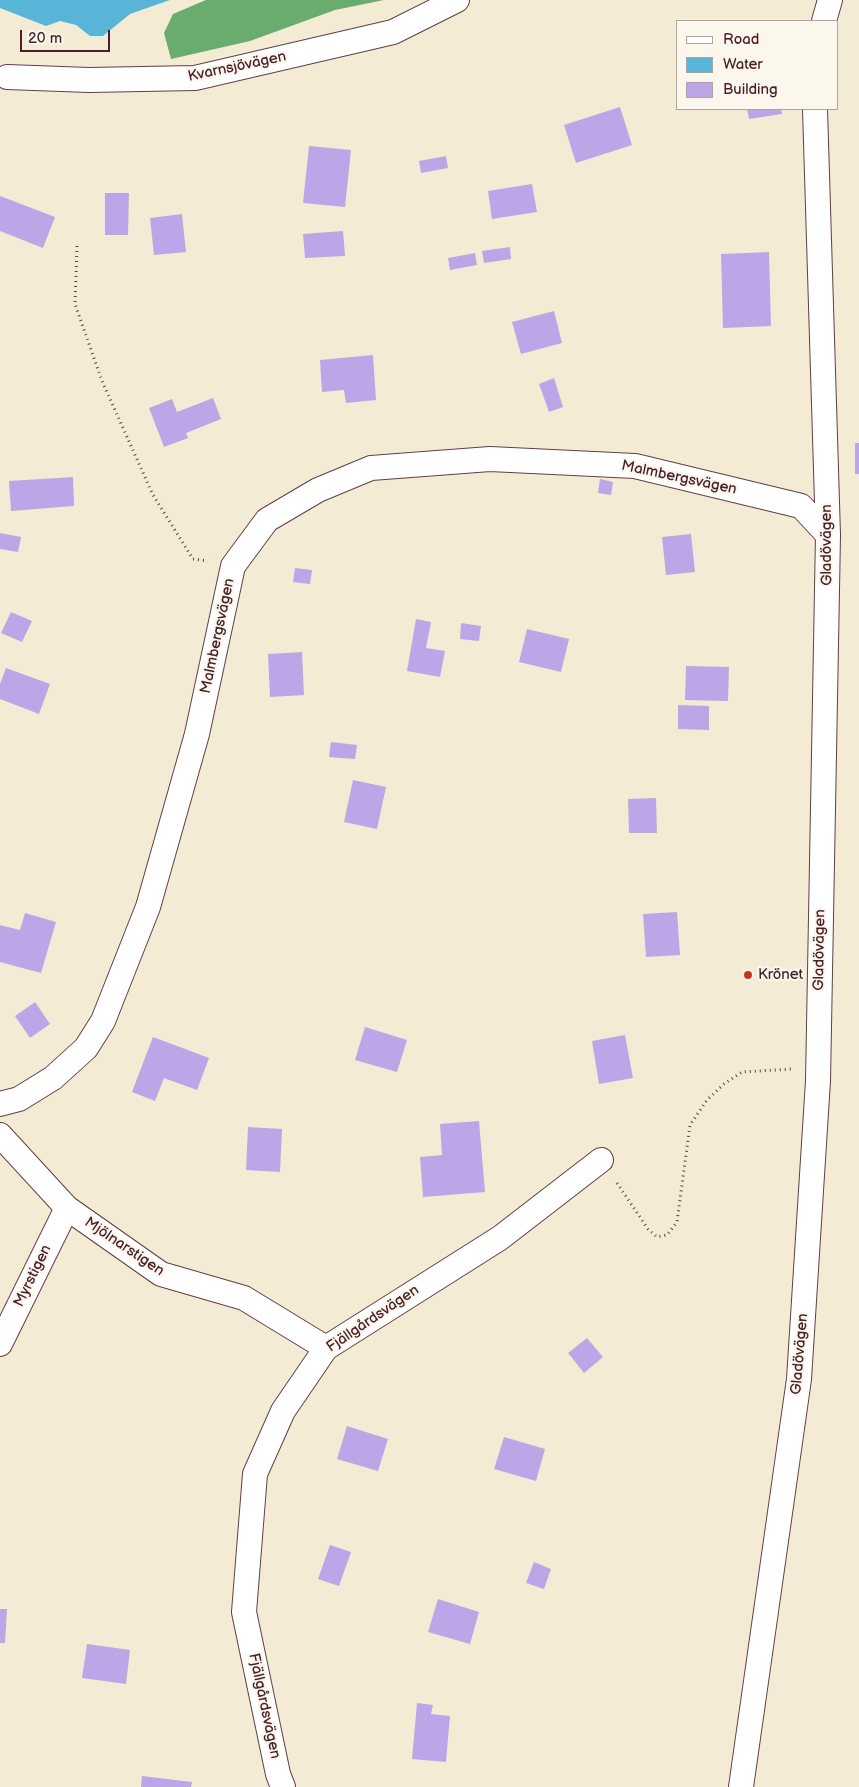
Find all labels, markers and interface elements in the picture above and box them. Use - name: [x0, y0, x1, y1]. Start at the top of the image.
- scale bar: [22, 20, 112, 52]
- legend: [676, 20, 839, 110]
- text: 20 m: [28, 29, 62, 48]
- text: Road: [723, 30, 759, 49]
- street label: Kvarnsjövägen: [186, 48, 288, 86]
- text: Water: [723, 55, 763, 74]
- text: Building: [723, 80, 778, 99]
- street label: Malmbergsvägen: [620, 457, 738, 499]
- street label: Gladövägen: [818, 504, 836, 586]
- street label: Malmbergsvägen: [197, 577, 239, 695]
- street label: Gladövägen: [810, 909, 830, 991]
- place label: Krönet: [758, 966, 803, 984]
- marker: Krönet: [742, 969, 754, 981]
- street label: Mjölnarstigen: [81, 1214, 167, 1280]
- street label: Myrstigen: [10, 1242, 56, 1310]
- street label: Fjällgårdsvägen: [323, 1281, 423, 1357]
- street label: Gladövägen: [787, 1313, 813, 1395]
- street label: Fjällgårdsvägen: [244, 1652, 284, 1760]

